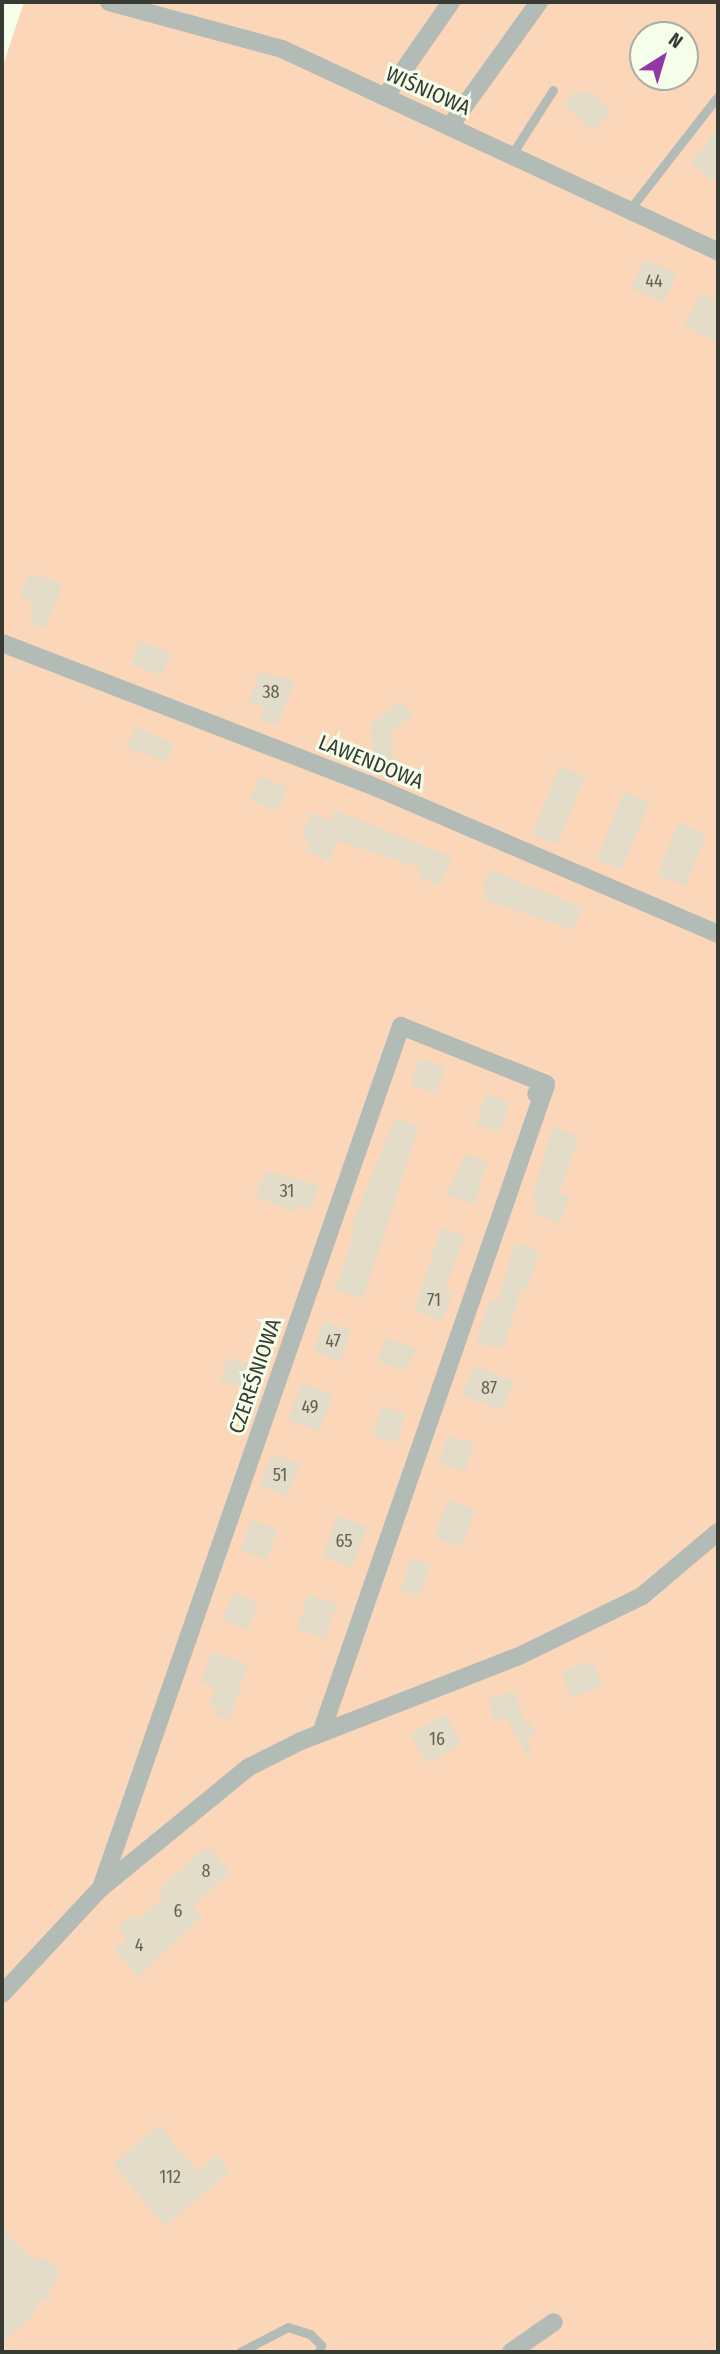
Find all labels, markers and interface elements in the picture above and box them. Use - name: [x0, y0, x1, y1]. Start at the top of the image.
- north arrow: [629, 21, 699, 91]
- text: N: [664, 28, 687, 53]
- street label: WIŚNIOWA: [382, 61, 474, 121]
- house number: 44: [645, 270, 663, 292]
- house number: 38: [262, 681, 280, 703]
- street label: LAWENDOWA: [315, 730, 427, 794]
- house number: 31: [280, 1180, 294, 1202]
- house number: 71: [427, 1289, 441, 1311]
- street label: CZEREŚNIOWA: [224, 1315, 286, 1437]
- house number: 47: [325, 1330, 341, 1352]
- house number: 87: [481, 1377, 497, 1399]
- house number: 49: [301, 1396, 319, 1418]
- house number: 51: [273, 1464, 287, 1486]
- house number: 65: [335, 1530, 353, 1552]
- house number: 16: [429, 1728, 445, 1750]
- house number: 8: [202, 1860, 210, 1882]
- house number: 6: [174, 1900, 182, 1922]
- house number: 4: [135, 1934, 143, 1956]
- house number: 112: [159, 2166, 181, 2188]

